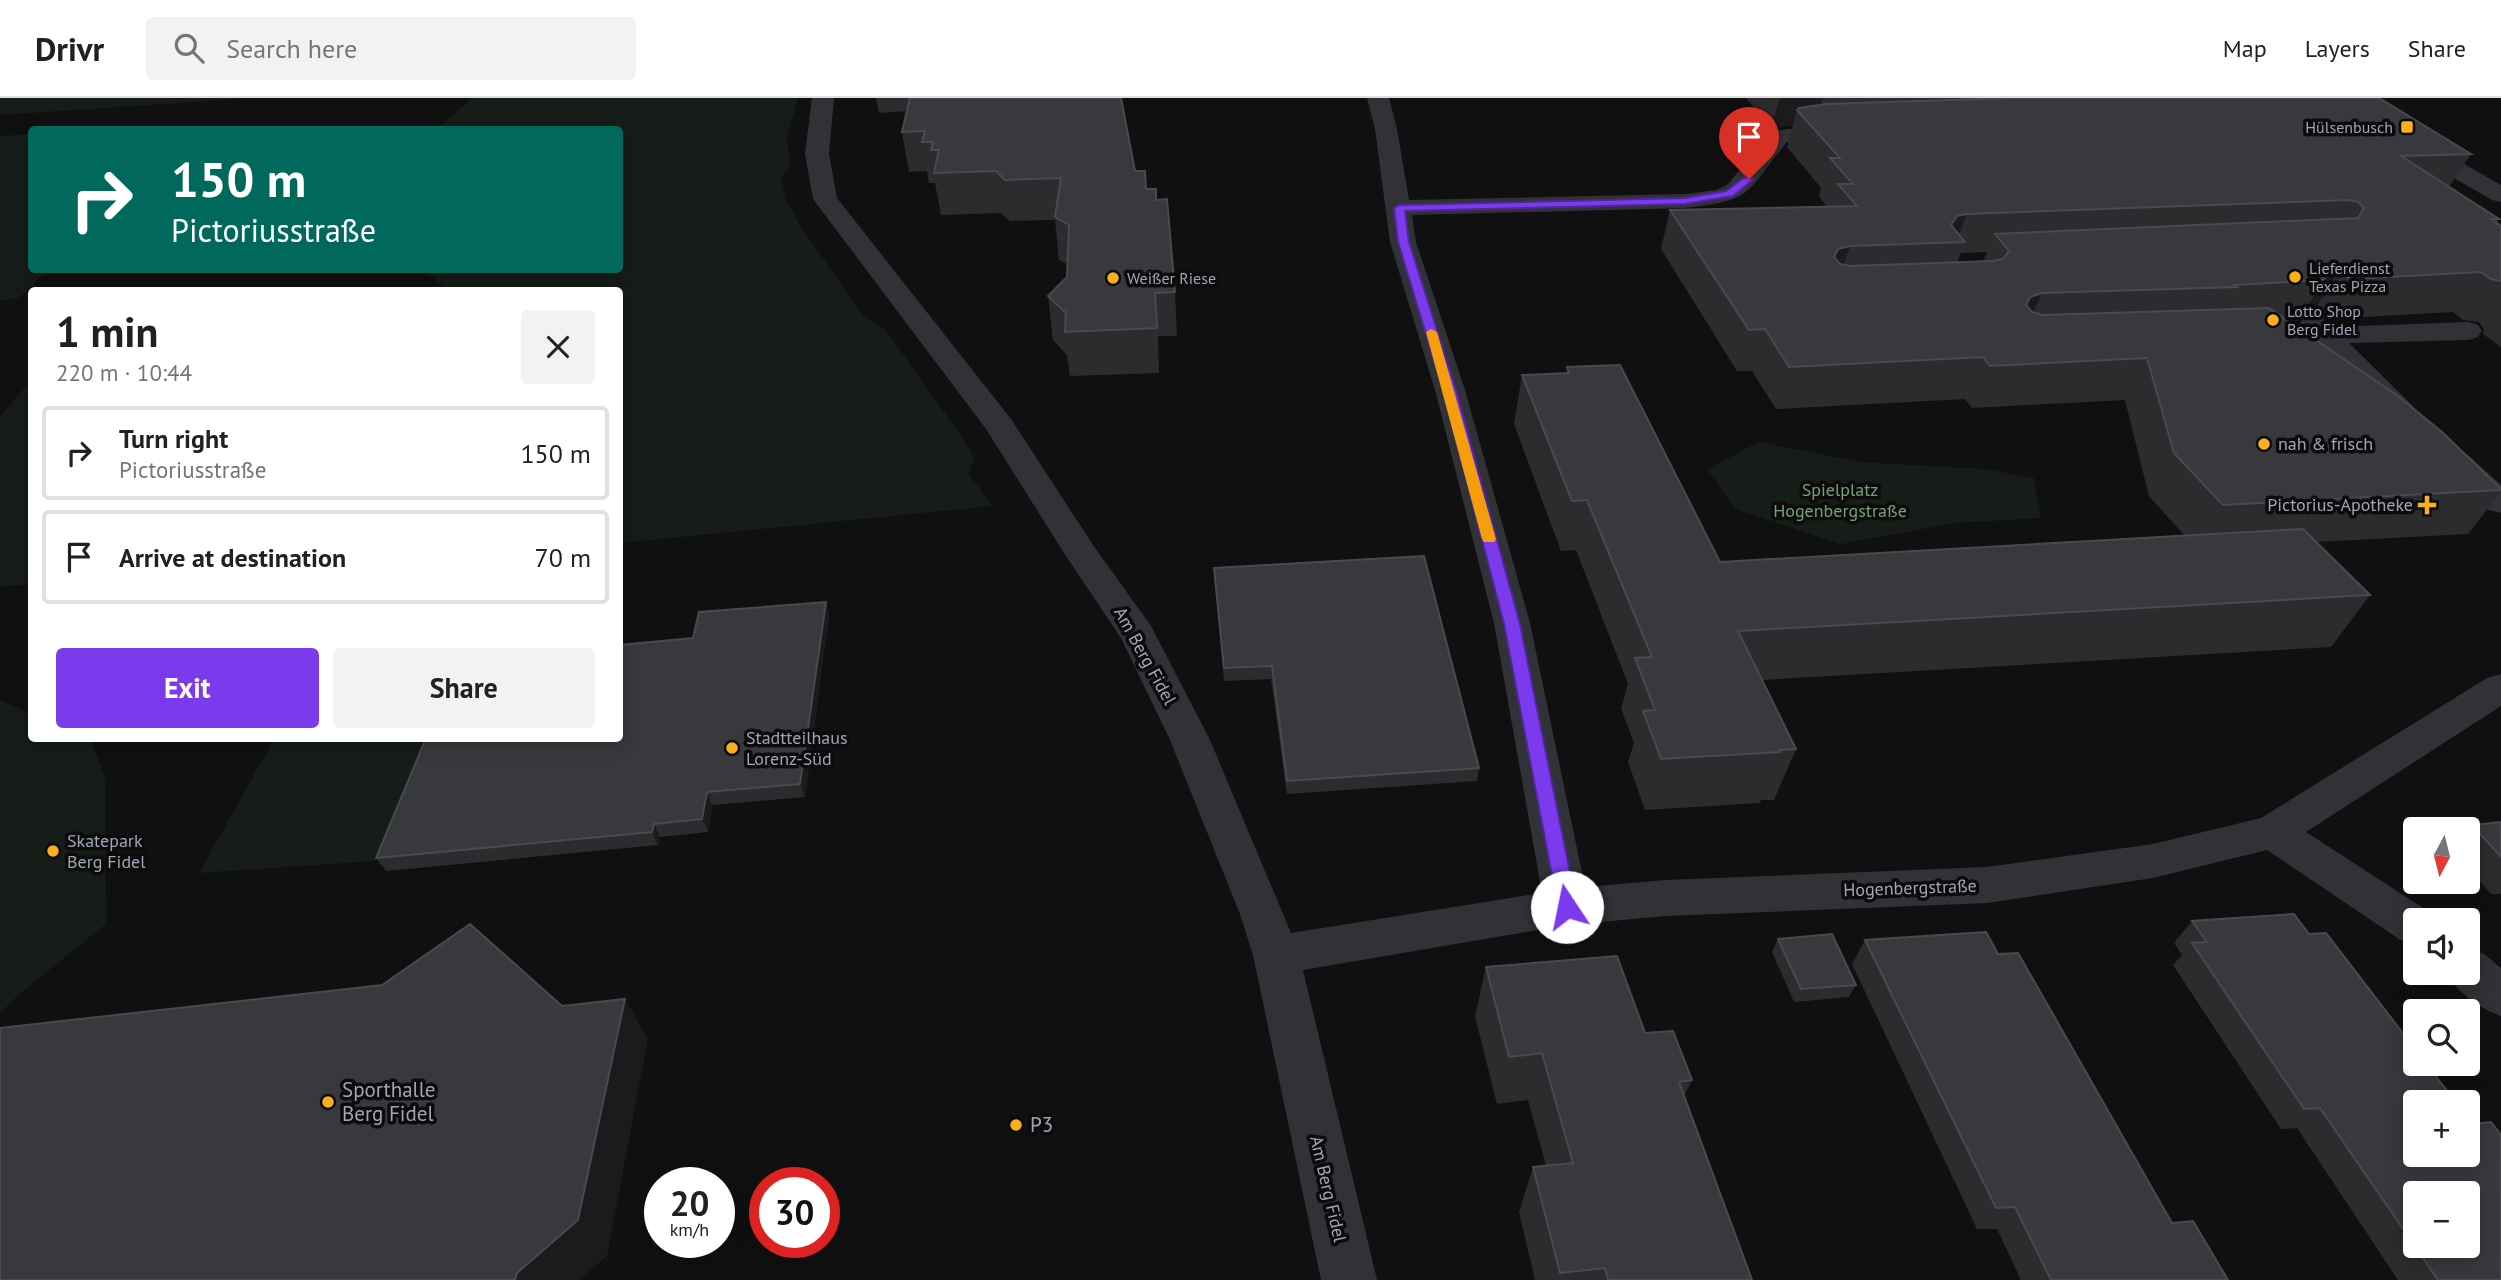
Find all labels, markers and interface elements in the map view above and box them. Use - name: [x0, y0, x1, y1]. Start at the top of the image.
- search box: [146, 17, 636, 80]
- text: Drivr: [35, 27, 104, 70]
- icon: search: [170, 29, 208, 67]
- text: Search here: [226, 32, 357, 65]
- text: Map: [2223, 33, 2267, 64]
- text: Layers: [2305, 33, 2370, 64]
- text: Share: [2408, 33, 2466, 64]
- pin: [1719, 107, 1779, 179]
- place label: Hülsenbusch: [2305, 117, 2393, 137]
- icon: arrive: [1730, 118, 1768, 156]
- marker: Hülsenbusch: [2399, 119, 2415, 135]
- text: 150 m: [171, 147, 306, 211]
- icon: right: [56, 154, 147, 245]
- text: Pictoriusstraße: [171, 209, 376, 251]
- place label: Lieferdienst Texas Pizza: [2309, 258, 2391, 296]
- place label: Weißer Riese: [1127, 268, 1216, 288]
- marker: Lieferdienst Texas Pizza: [2287, 269, 2303, 285]
- marker: Weißer Riese: [1105, 270, 1121, 286]
- place label: Lotto Shop Berg Fidel: [2287, 301, 2361, 339]
- text: 1 min: [56, 304, 158, 359]
- button: close: [521, 310, 595, 384]
- marker: Lotto Shop Berg Fidel: [2265, 312, 2281, 328]
- text: 220 m · 10:44: [56, 358, 192, 387]
- text: Turn right: [119, 422, 228, 455]
- place label: nah & frisch: [2278, 432, 2373, 455]
- icon: right: [60, 434, 98, 472]
- marker: nah & frisch: [2256, 436, 2272, 452]
- text: 150 m: [520, 437, 591, 470]
- text: Pictoriusstraße: [119, 455, 266, 484]
- park label: Spielplatz Hogenbergstraße: [1773, 478, 1907, 522]
- place label: Pictorius-Apotheke: [2267, 493, 2413, 516]
- marker: Pictorius-Apotheke: [2419, 497, 2435, 513]
- icon: arrive: [60, 538, 98, 576]
- text: Arrive at destination: [119, 541, 346, 574]
- text: 70 m: [535, 541, 591, 574]
- street label: Am Berg Fidel: [1109, 603, 1182, 709]
- button: Exit: [56, 648, 319, 728]
- button: Share: [333, 648, 595, 728]
- place label: Stadtteilhaus Lorenz-Süd: [746, 726, 848, 770]
- marker: Stadtteilhaus Lorenz-Süd: [724, 740, 740, 756]
- north arrow: [2403, 817, 2480, 894]
- map controls: [2403, 817, 2480, 1258]
- place label: Skatepark Berg Fidel: [67, 829, 146, 873]
- marker: Skatepark Berg Fidel: [45, 843, 61, 859]
- position arrow: [1530, 870, 1604, 944]
- street label: Hogenbergstraße: [1843, 874, 1977, 901]
- button: sound: [2403, 908, 2480, 985]
- button: search: [2403, 999, 2480, 1076]
- place label: Sporthalle Berg Fidel: [342, 1076, 436, 1127]
- button: +: [2403, 1090, 2480, 1167]
- marker: Sporthalle Berg Fidel: [320, 1094, 336, 1110]
- place label: P3: [1030, 1111, 1053, 1138]
- marker: P3: [1008, 1117, 1024, 1133]
- street label: Am Berg Fidel: [1305, 1133, 1352, 1245]
- speed limit sign: 30: [749, 1167, 840, 1258]
- text: 20: [670, 1180, 709, 1226]
- button: −: [2403, 1181, 2480, 1258]
- text: km/h: [670, 1218, 709, 1241]

